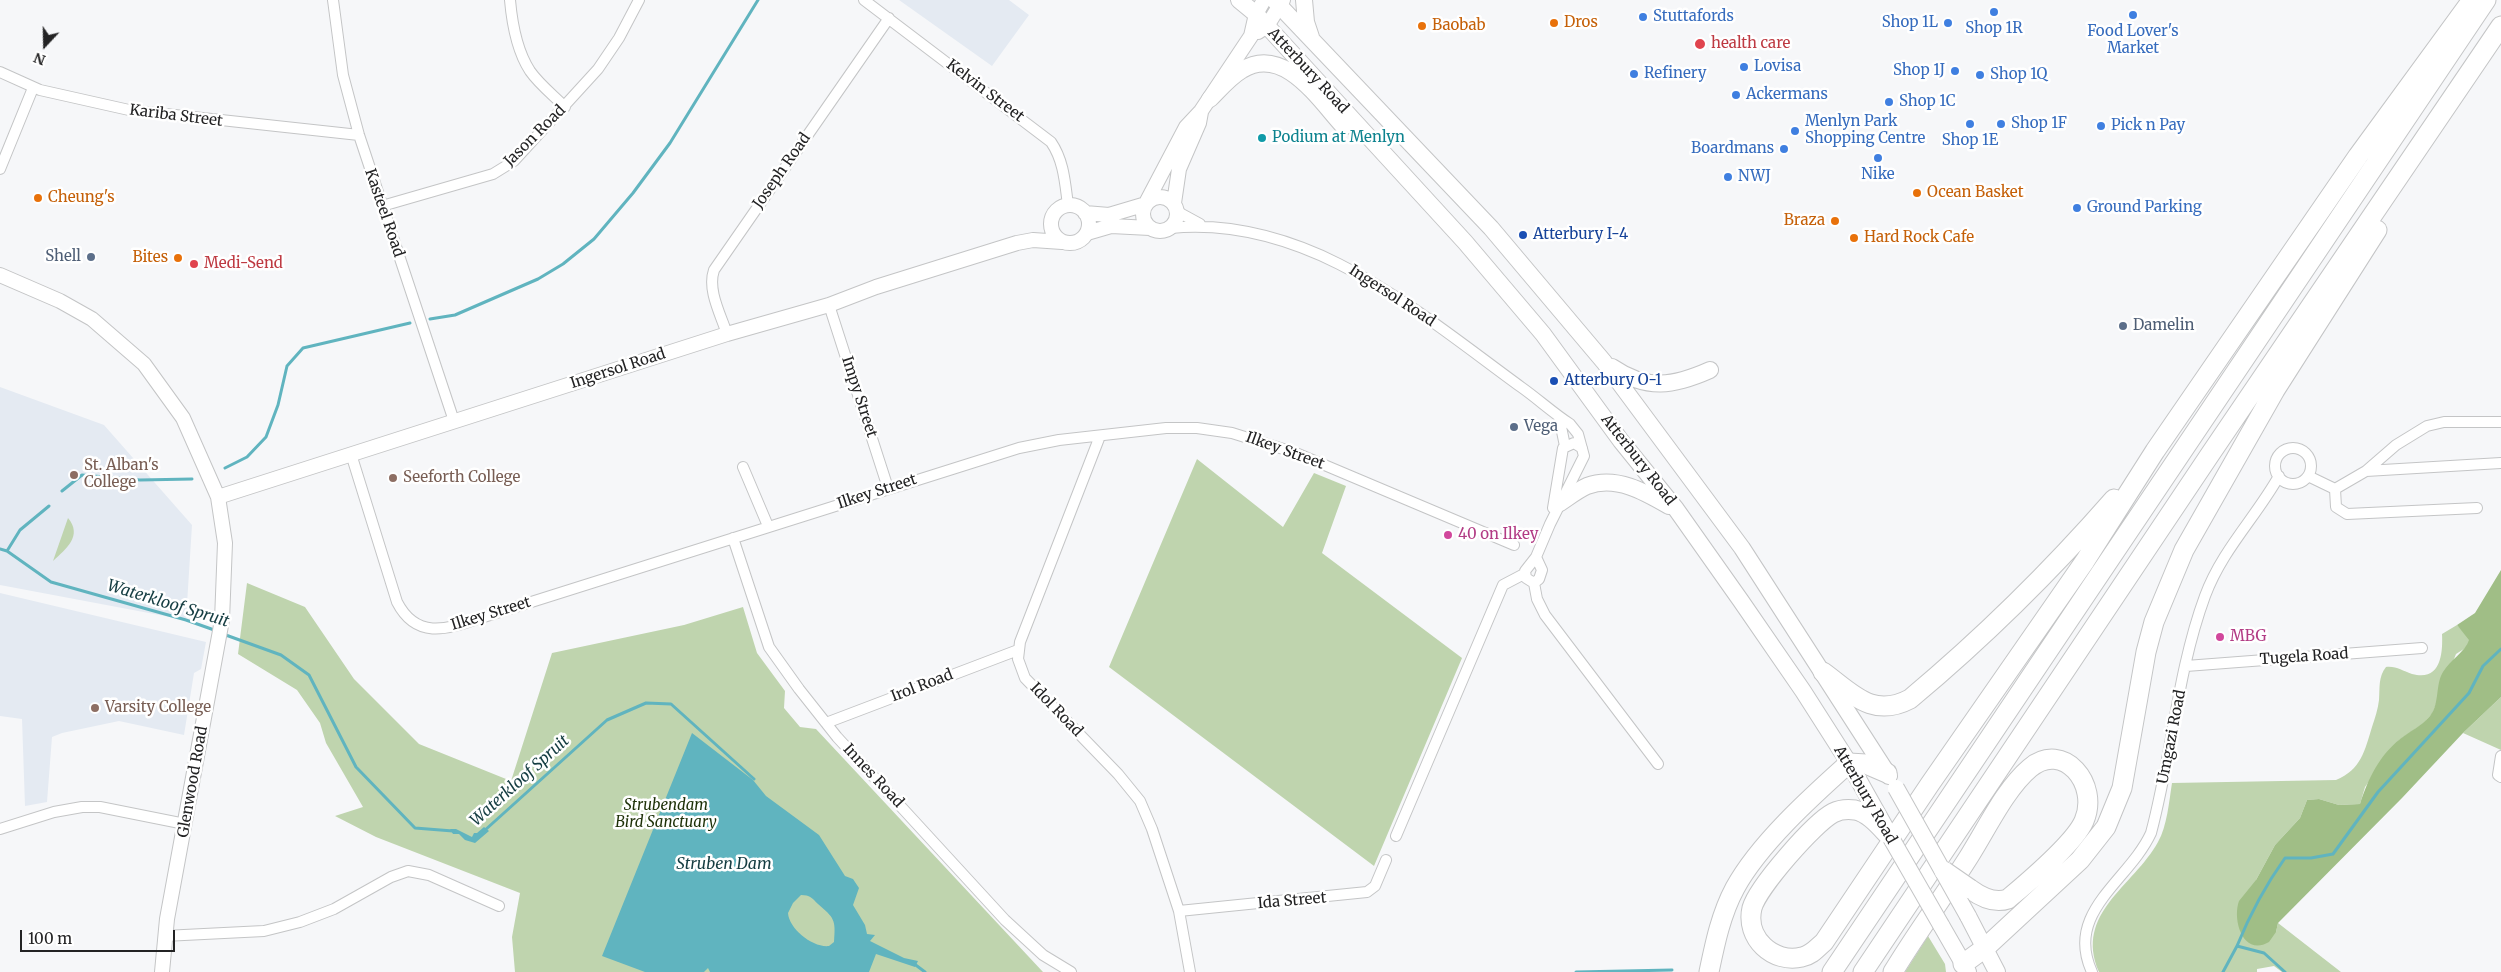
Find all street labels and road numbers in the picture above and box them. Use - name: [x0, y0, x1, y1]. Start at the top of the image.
- street label: Atterbury Road: [1264, 25, 1352, 117]
- street label: Kelvin Street: [943, 56, 1027, 126]
- street label: Kariba Street: [128, 101, 224, 131]
- street label: Jason Road: [501, 102, 569, 170]
- street label: Joseph Road: [749, 130, 815, 212]
- street label: Kasteel Road: [360, 166, 408, 260]
- street label: Ingersol Road: [1346, 261, 1438, 331]
- street label: Ingersol Road: [568, 345, 668, 393]
- street label: Impy Street: [837, 354, 881, 440]
- street label: Atterbury Road: [1597, 411, 1679, 509]
- street label: Ilkey Street: [1243, 428, 1327, 474]
- street label: Ilkey Street: [835, 471, 919, 513]
- street label: Ilkey Street: [449, 593, 533, 635]
- street label: Tugela Road: [2259, 645, 2349, 669]
- street label: Irol Road: [888, 666, 956, 706]
- street label: Idol Road: [1026, 679, 1086, 741]
- street label: Umgazi Road: [2154, 688, 2190, 786]
- street label: Glenwood Road: [174, 725, 212, 839]
- street label: Innes Road: [839, 740, 907, 812]
- street label: Atterbury Road: [1830, 743, 1900, 847]
- street label: Ida Street: [1257, 889, 1327, 913]

